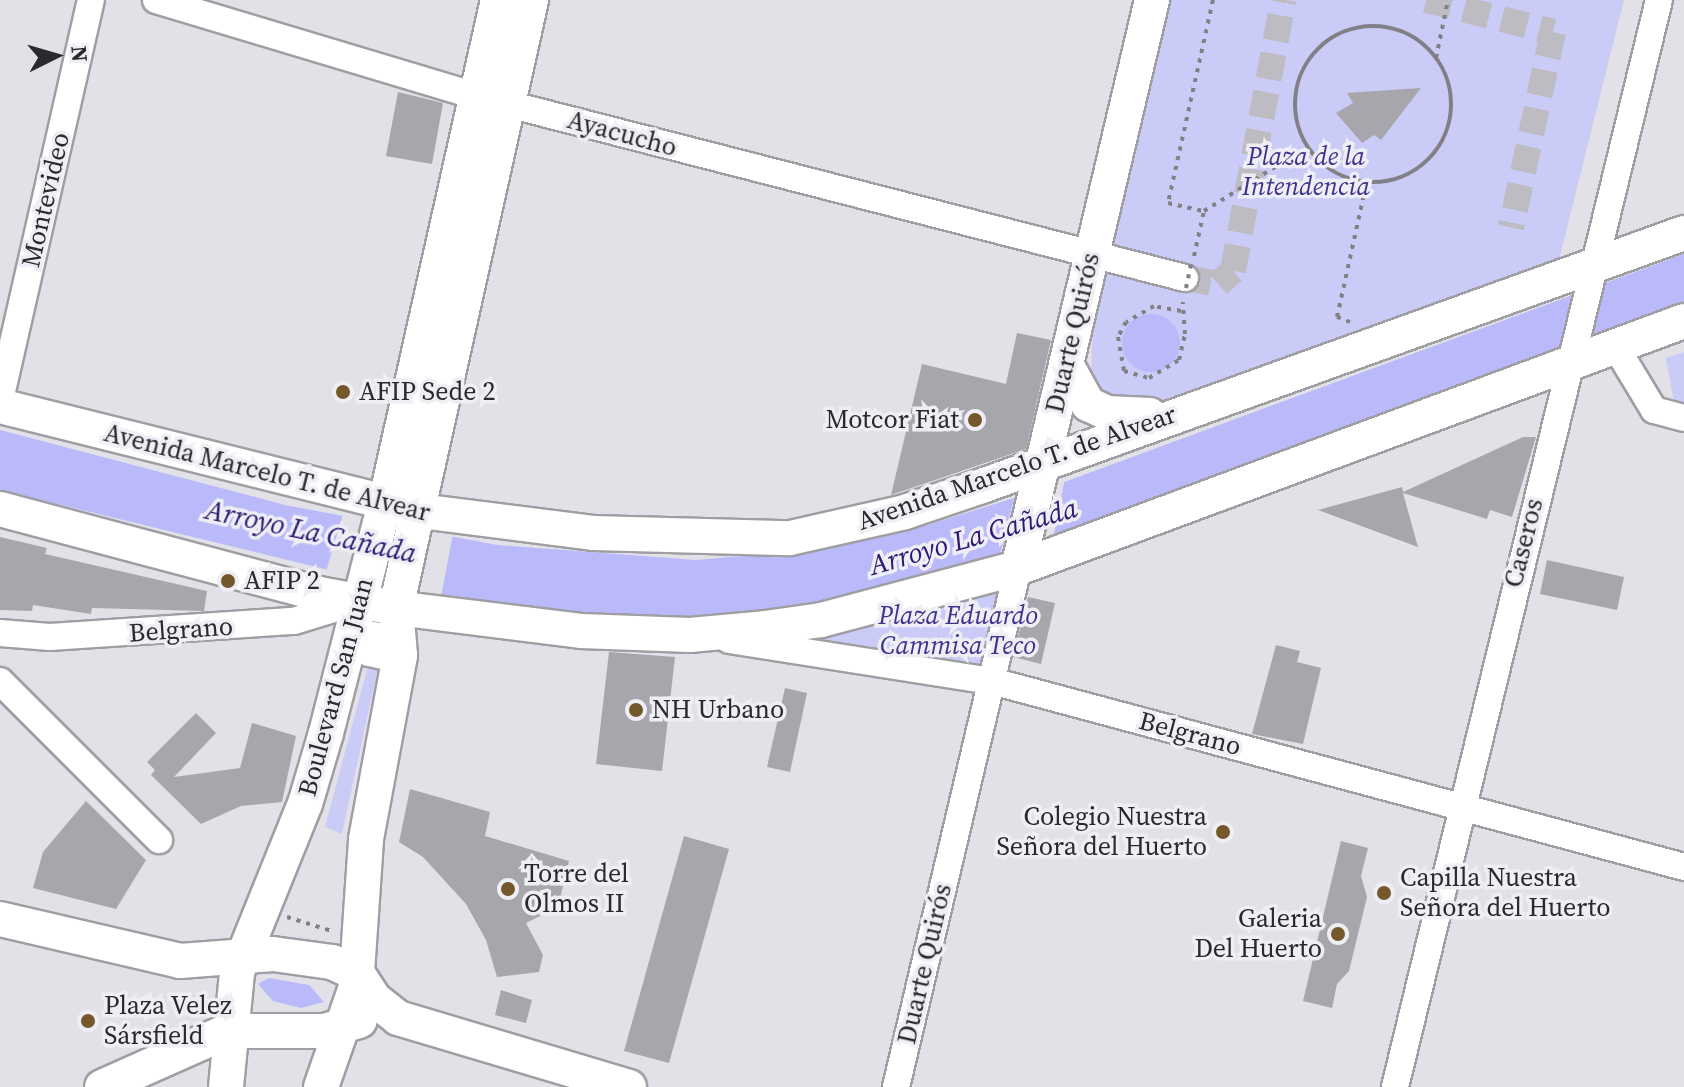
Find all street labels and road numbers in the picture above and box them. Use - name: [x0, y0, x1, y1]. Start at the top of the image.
- street label: Ayacucho: [564, 104, 680, 164]
- street label: Montevideo: [15, 130, 77, 270]
- street label: Duarte Quirós: [1039, 250, 1107, 416]
- street label: Avenida Marcelo T. de Alvear: [853, 399, 1181, 537]
- street label: Avenida Marcelo T. de Alvear: [101, 417, 433, 529]
- street label: Caseros: [1498, 495, 1550, 591]
- street label: Boulevard San Juan: [292, 574, 380, 800]
- street label: Belgrano: [128, 611, 234, 649]
- street label: Belgrano: [1136, 705, 1244, 763]
- street label: Duarte Quirós: [891, 881, 959, 1047]

